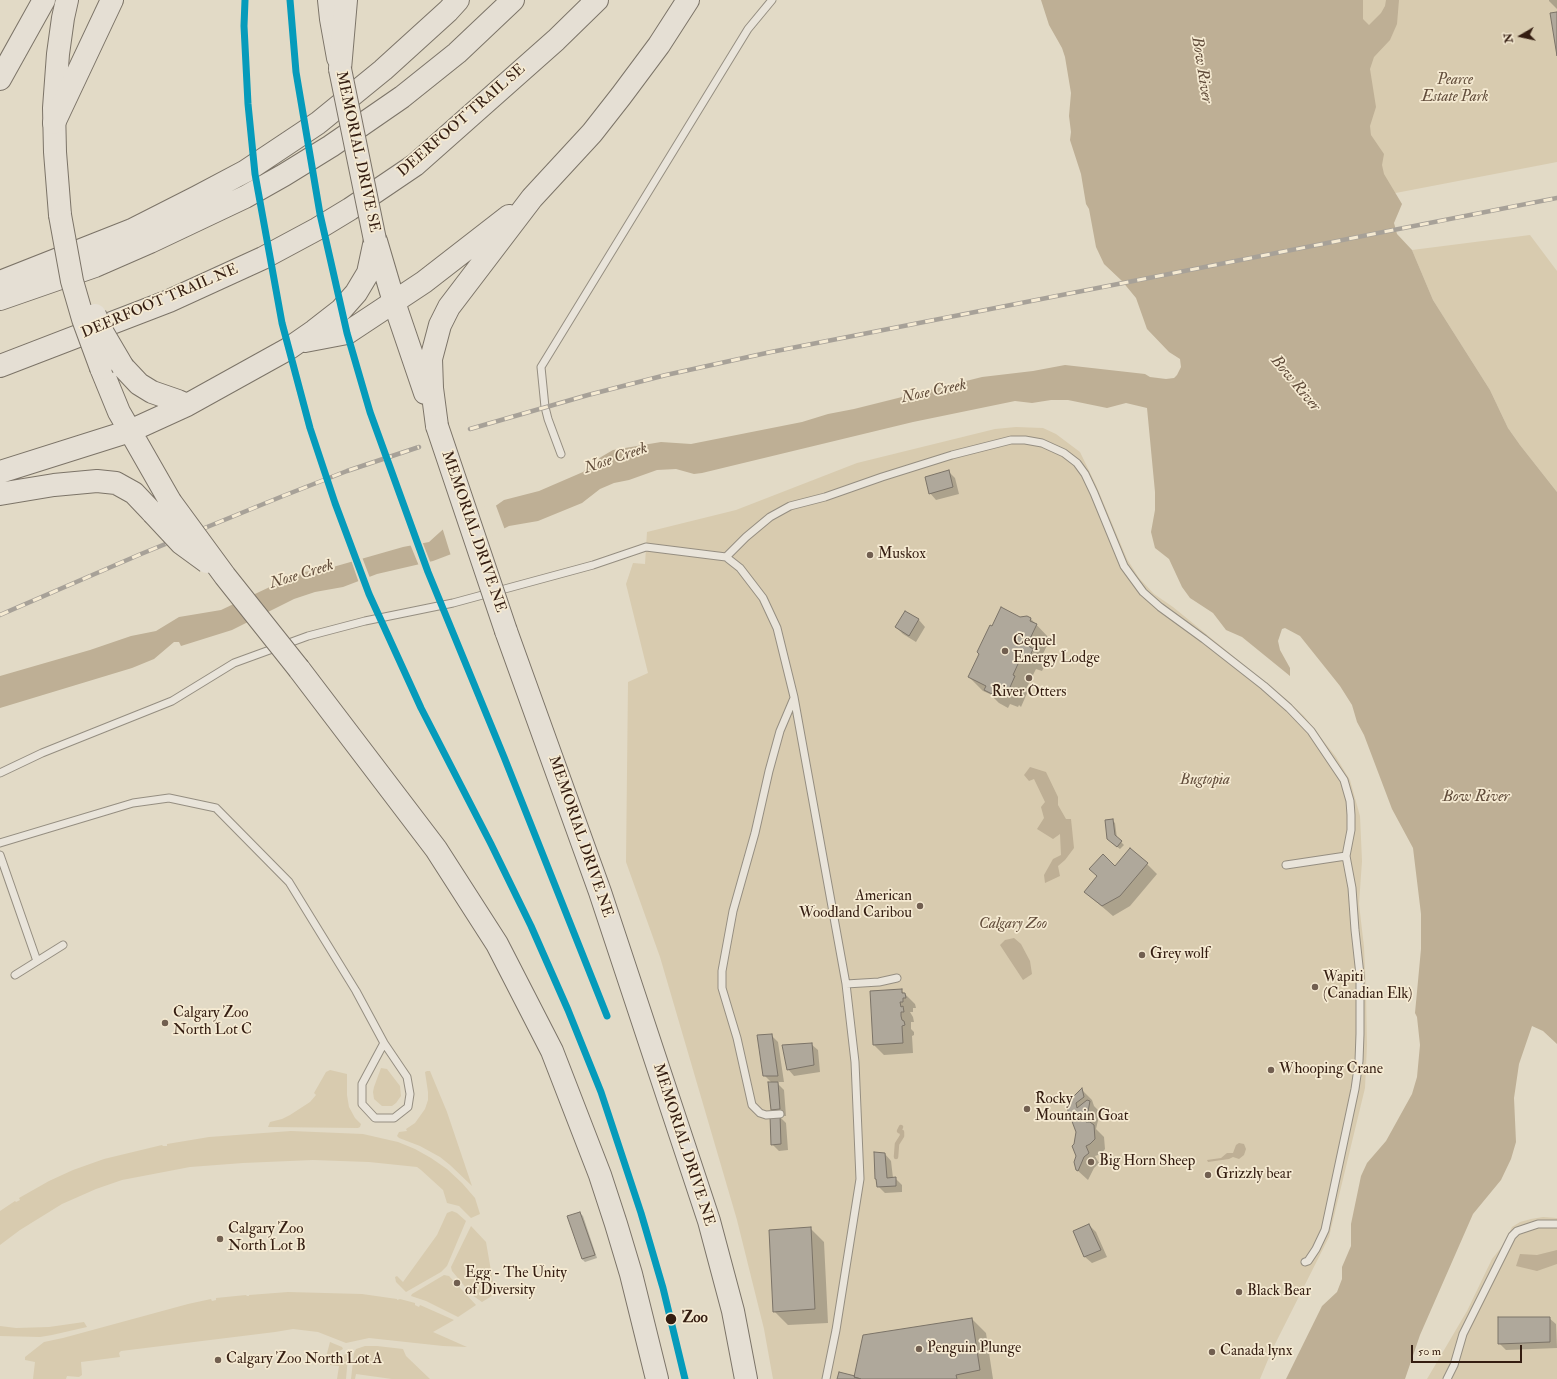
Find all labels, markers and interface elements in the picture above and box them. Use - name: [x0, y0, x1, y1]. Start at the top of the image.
- north arrow: [1501, 16, 1541, 56]
- text: N: [1501, 32, 1516, 44]
- water label: Bow River: [1186, 35, 1216, 105]
- street label: DEERFOOT TRAIL SE: [395, 61, 529, 181]
- street label: MEMORIAL DRIVE SE: [331, 70, 383, 234]
- park label: Pearce Estate Park: [1422, 72, 1488, 107]
- street label: DEERFOOT TRAIL NE: [79, 261, 241, 343]
- water label: Bow River: [1266, 352, 1324, 416]
- water label: Nose Creek: [900, 376, 968, 408]
- water label: Nose Creek: [582, 439, 650, 479]
- street label: MEMORIAL DRIVE NE: [437, 449, 509, 615]
- place label: Muskox: [878, 546, 926, 564]
- marker: Muskox: [865, 550, 875, 560]
- water label: Nose Creek: [268, 556, 336, 594]
- place label: Cequel Energy Lodge: [1013, 633, 1100, 668]
- marker: Cequel Energy Lodge: [1000, 646, 1010, 656]
- marker: River Otters: [1024, 673, 1034, 683]
- place label: River Otters: [992, 684, 1066, 702]
- street label: MEMORIAL DRIVE NE: [544, 754, 616, 920]
- park label: Bugtopia: [1180, 772, 1230, 790]
- water label: Bow River: [1442, 788, 1510, 808]
- place label: American Woodland Caribou: [799, 888, 912, 923]
- marker: American Woodland Caribou: [915, 901, 925, 911]
- park label: Calgary Zoo: [979, 916, 1047, 934]
- place label: Grey wolf: [1150, 946, 1209, 964]
- marker: Grey wolf: [1137, 950, 1147, 960]
- place label: Wapiti (Canadian Elk): [1323, 969, 1412, 1004]
- marker: Wapiti (Canadian Elk): [1310, 982, 1320, 992]
- place label: Calgary Zoo North Lot C: [173, 1005, 252, 1040]
- marker: Calgary Zoo North Lot C: [160, 1018, 170, 1028]
- place label: Whooping Crane: [1279, 1061, 1383, 1079]
- street label: MEMORIAL DRIVE NE: [648, 1062, 718, 1228]
- marker: Whooping Crane: [1266, 1065, 1276, 1075]
- place label: Rocky Mountain Goat: [1035, 1091, 1129, 1126]
- marker: Rocky Mountain Goat: [1022, 1104, 1032, 1114]
- place label: Big Horn Sheep: [1099, 1153, 1195, 1171]
- marker: Big Horn Sheep: [1086, 1157, 1096, 1167]
- place label: Grizzly bear: [1216, 1166, 1292, 1184]
- marker: Grizzly bear: [1203, 1170, 1213, 1180]
- place label: Calgary Zoo North Lot B: [228, 1221, 306, 1256]
- marker: Calgary Zoo North Lot B: [215, 1234, 225, 1244]
- place label: Egg - The Unity of Diversity: [465, 1265, 567, 1300]
- marker: Egg - The Unity of Diversity: [452, 1278, 462, 1288]
- place label: Black Bear: [1247, 1283, 1311, 1301]
- marker: Black Bear: [1234, 1287, 1244, 1297]
- place label: Zoo: [682, 1310, 708, 1328]
- marker: Zoo: [664, 1312, 678, 1326]
- scale bar: [1413, 1337, 1524, 1363]
- place label: Penguin Plunge: [927, 1340, 1021, 1358]
- place label: Canada lynx: [1220, 1343, 1292, 1361]
- marker: Penguin Plunge: [914, 1344, 924, 1354]
- text: 50 m: [1418, 1344, 1441, 1359]
- marker: Canada lynx: [1207, 1347, 1217, 1357]
- place label: Calgary Zoo North Lot A: [226, 1351, 382, 1369]
- marker: Calgary Zoo North Lot A: [213, 1355, 223, 1365]

